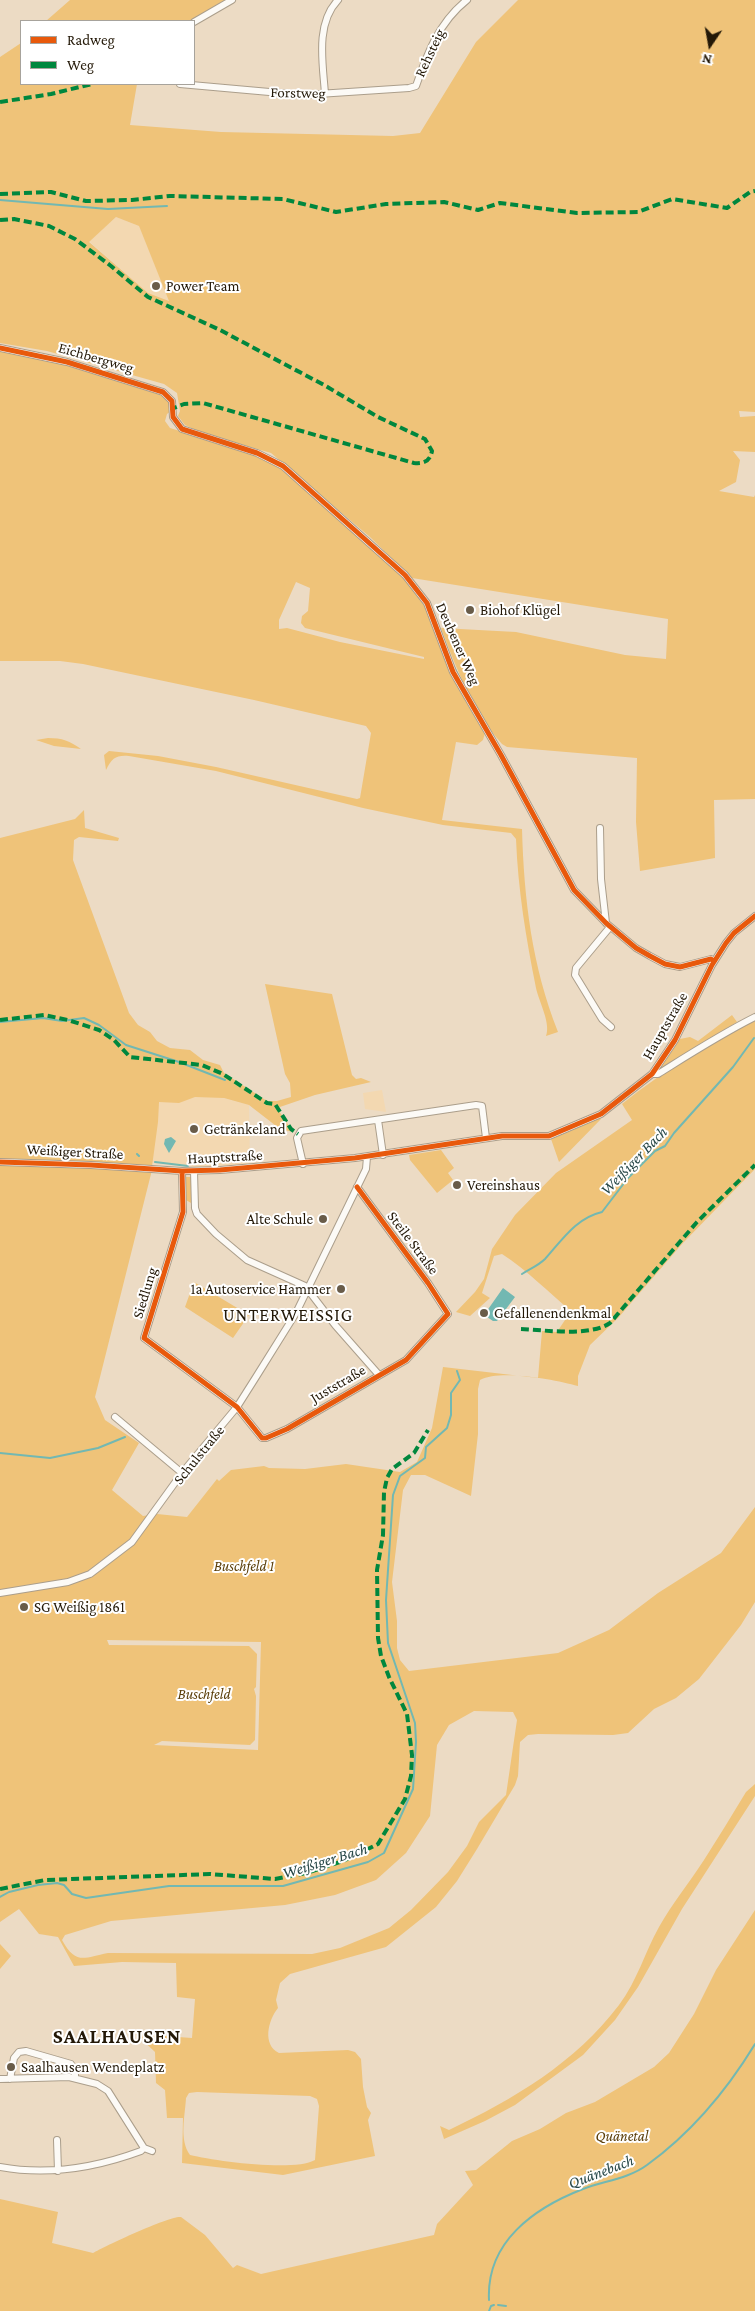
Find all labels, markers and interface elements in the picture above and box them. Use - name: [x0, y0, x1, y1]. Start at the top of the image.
- legend: [20, 20, 195, 85]
- north arrow: [685, 20, 735, 70]
- street label: Rehsteig: [411, 26, 449, 80]
- text: Radweg: [67, 32, 115, 48]
- text: N: [701, 51, 713, 68]
- text: Weg: [67, 57, 94, 73]
- street label: Forstweg: [270, 84, 326, 102]
- place label: Power Team: [166, 277, 239, 295]
- marker: Power Team: [150, 280, 162, 292]
- street label: Eichbergweg: [56, 339, 136, 377]
- street label: Deubener Weg: [432, 600, 484, 688]
- place label: Biohof Klügel: [480, 601, 561, 619]
- marker: Biohof Klügel: [464, 604, 476, 616]
- street label: Hauptstraße: [638, 989, 692, 1063]
- place label: Getränkeland: [204, 1120, 286, 1138]
- marker: Getränkeland: [188, 1123, 200, 1135]
- water label: Weißiger Bach: [597, 1123, 671, 1199]
- street label: Weißiger Straße: [26, 1140, 124, 1164]
- street label: Hauptstraße: [187, 1146, 263, 1168]
- place label: Vereinshaus: [467, 1176, 540, 1194]
- marker: Vereinshaus: [451, 1179, 463, 1191]
- street label: Steile Straße: [383, 1208, 443, 1278]
- place label: Alte Schule: [247, 1210, 313, 1228]
- marker: Alte Schule: [317, 1213, 329, 1225]
- street label: Siedlung: [129, 1265, 161, 1321]
- place label: 1a Autoservice Hammer: [191, 1280, 331, 1298]
- marker: 1a Autoservice Hammer: [335, 1283, 347, 1295]
- district label: UNTERWEISSIG: [221, 1304, 355, 1326]
- place label: Gefallenendenkmal: [494, 1304, 611, 1322]
- marker: Gefallenendenkmal: [478, 1307, 490, 1319]
- street label: Juststraße: [307, 1361, 369, 1407]
- street label: Schulstraße: [170, 1422, 228, 1488]
- park label: Buschfeld 1: [214, 1557, 274, 1575]
- place label: SG Weißig 1861: [34, 1598, 125, 1616]
- marker: SG Weißig 1861: [18, 1601, 30, 1613]
- park label: Buschfeld: [178, 1685, 230, 1703]
- water label: Weißiger Bach: [280, 1839, 370, 1883]
- district label: SAALHAUSEN: [51, 2025, 183, 2049]
- place label: Saalhausen Wendeplatz: [21, 2058, 164, 2076]
- marker: Saalhausen Wendeplatz: [5, 2061, 17, 2073]
- park label: Quänetal: [595, 2127, 649, 2145]
- water label: Quänebach: [566, 2151, 636, 2193]

